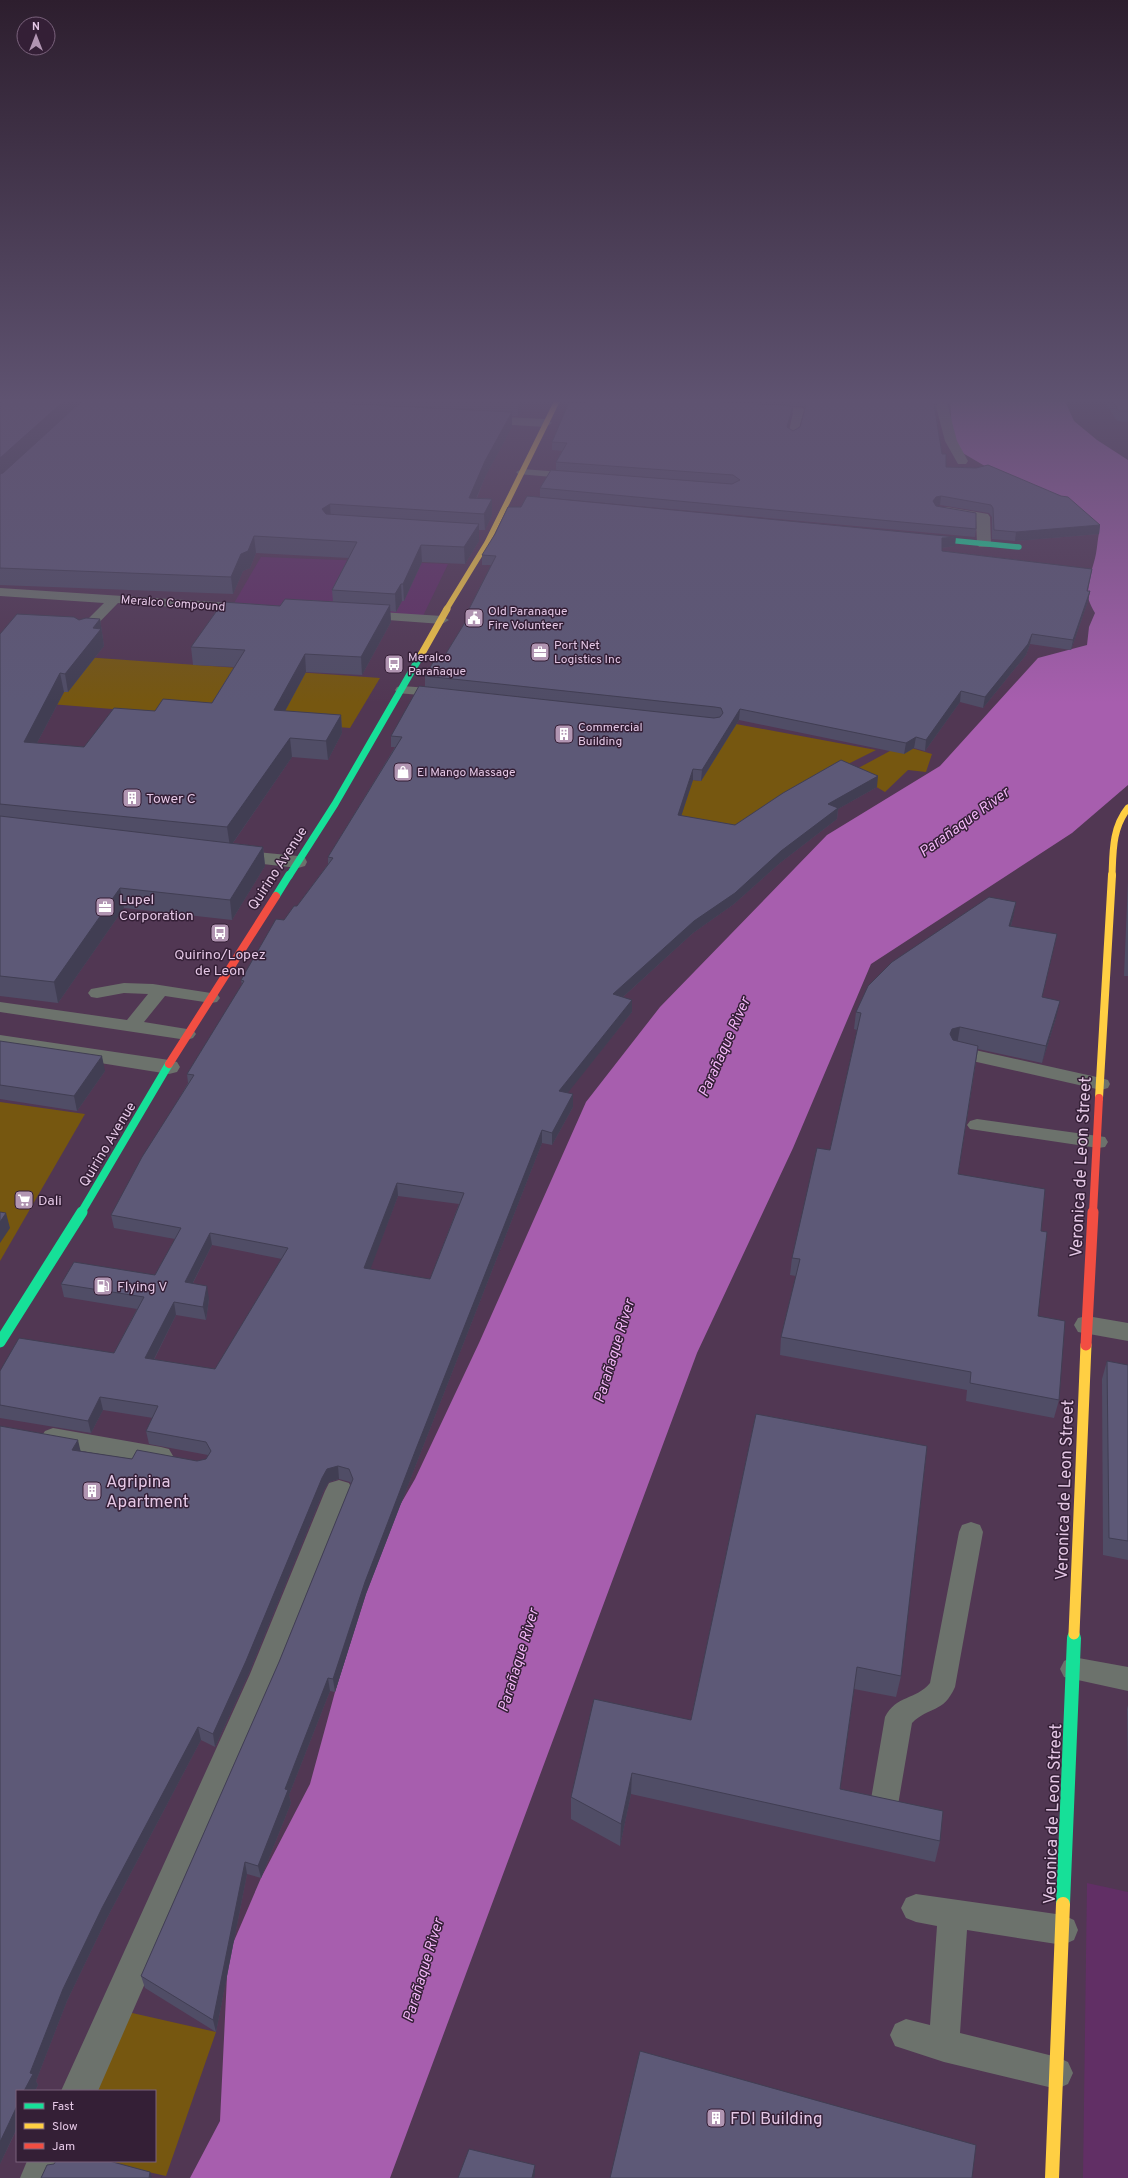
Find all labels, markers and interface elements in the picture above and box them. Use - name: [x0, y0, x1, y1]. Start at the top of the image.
- north arrow: [16, 16, 56, 56]
- text: N: [32, 20, 40, 34]
- street label: Meralco Compound: [120, 592, 226, 616]
- place label: Old Paranaque Fire Volunteer: [488, 604, 567, 634]
- public building icon: Old Paranaque Fire Volunteer: [463, 607, 485, 629]
- place label: Port Net Logistics Inc: [554, 638, 621, 668]
- office icon: Port Net Logistics Inc: [529, 641, 551, 663]
- place label: Meralco Parañaque: [408, 650, 466, 680]
- bus stop icon: Meralco Parañaque: [383, 653, 405, 675]
- place label: Commercial Building: [578, 720, 643, 750]
- building icon: Commercial Building: [553, 723, 575, 745]
- shop icon: El Mango Massage: [392, 761, 414, 783]
- place label: El Mango Massage: [417, 765, 515, 781]
- water label: Parañaque River: [916, 783, 1015, 862]
- building icon: Tower C: [121, 787, 143, 809]
- place label: Tower C: [146, 791, 196, 808]
- street label: Quirino Avenue: [245, 824, 312, 914]
- place label: Lupel Corporation: [119, 892, 194, 925]
- office icon: Lupel Corporation: [94, 896, 116, 918]
- bus stop icon: Quirino/Lopez de Leon: [209, 922, 231, 944]
- place label: Quirino/Lopez de Leon: [174, 947, 266, 980]
- water label: Parañaque River: [695, 994, 756, 1100]
- street label: Veronica de Leon Street: [1066, 1076, 1098, 1258]
- street label: Quirino Avenue: [76, 1099, 140, 1190]
- supermarket icon: Dali: [13, 1189, 35, 1211]
- place label: Dali: [38, 1193, 62, 1210]
- fuel station icon: Flying V: [92, 1275, 114, 1297]
- place label: Flying V: [117, 1279, 167, 1296]
- water label: Parañaque River: [591, 1296, 641, 1405]
- street label: Veronica de Leon Street: [1052, 1399, 1080, 1581]
- place label: Agripina Apartment: [106, 1472, 189, 1514]
- building icon: Agripina Apartment: [81, 1480, 103, 1502]
- water label: Parañaque River: [495, 1605, 545, 1714]
- street label: Veronica de Leon Street: [1040, 1723, 1068, 1905]
- water label: Parañaque River: [400, 1915, 450, 2024]
- legend: [16, 2090, 156, 2162]
- text: Fast: [52, 2099, 74, 2115]
- building icon: FDI Building: [705, 2107, 727, 2129]
- place label: FDI Building: [730, 2109, 823, 2131]
- text: Slow: [52, 2119, 78, 2135]
- text: Jam: [52, 2139, 75, 2155]

